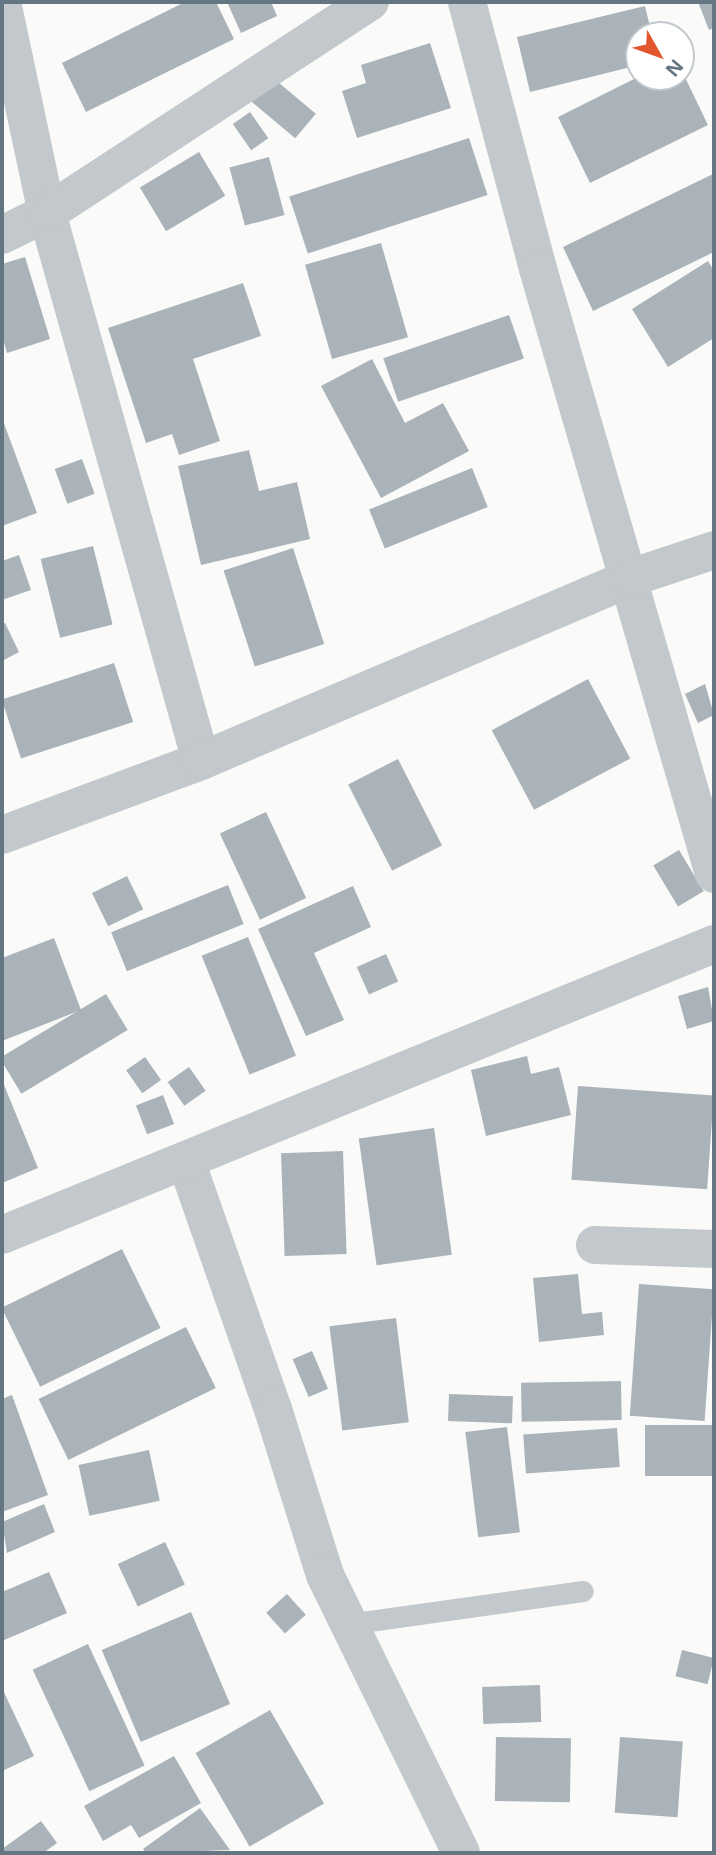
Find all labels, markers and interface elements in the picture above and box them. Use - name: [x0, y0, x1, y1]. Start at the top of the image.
- north arrow: [625, 21, 695, 91]
- text: N: [660, 54, 689, 82]

